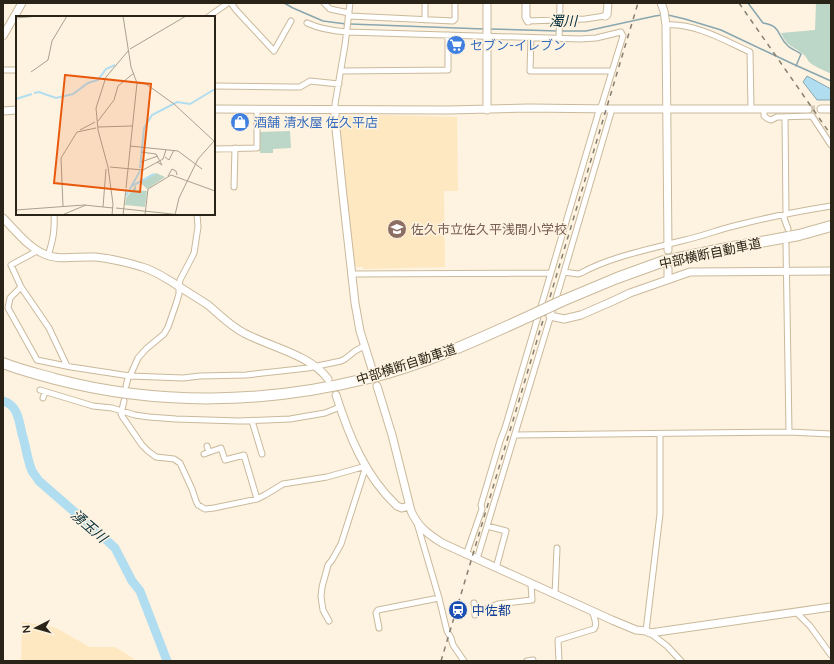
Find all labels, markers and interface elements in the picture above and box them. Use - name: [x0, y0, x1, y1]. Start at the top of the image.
- water label: 濁川: [549, 12, 579, 30]
- inset map: [16, 16, 215, 215]
- supermarket icon: セブン-イレブン: [445, 34, 467, 56]
- place label: セブン-イレブン: [470, 37, 566, 53]
- shop icon: 酒舗 清水屋 佐久平店: [229, 111, 251, 133]
- place label: 酒舗 清水屋 佐久平店: [254, 114, 378, 130]
- school or university icon: 佐久市立佐久平浅間小学校: [386, 218, 408, 240]
- place label: 佐久市立佐久平浅間小学校: [411, 221, 567, 237]
- street label: 中部横断自動車道: [657, 234, 763, 272]
- street label: 中部横断自動車道: [354, 340, 458, 388]
- water label: 湧玉川: [67, 505, 112, 548]
- station icon: 中佐都: [447, 599, 469, 621]
- place label: 中佐都: [472, 602, 511, 618]
- north arrow: [16, 608, 56, 648]
- text: N: [19, 624, 33, 634]

